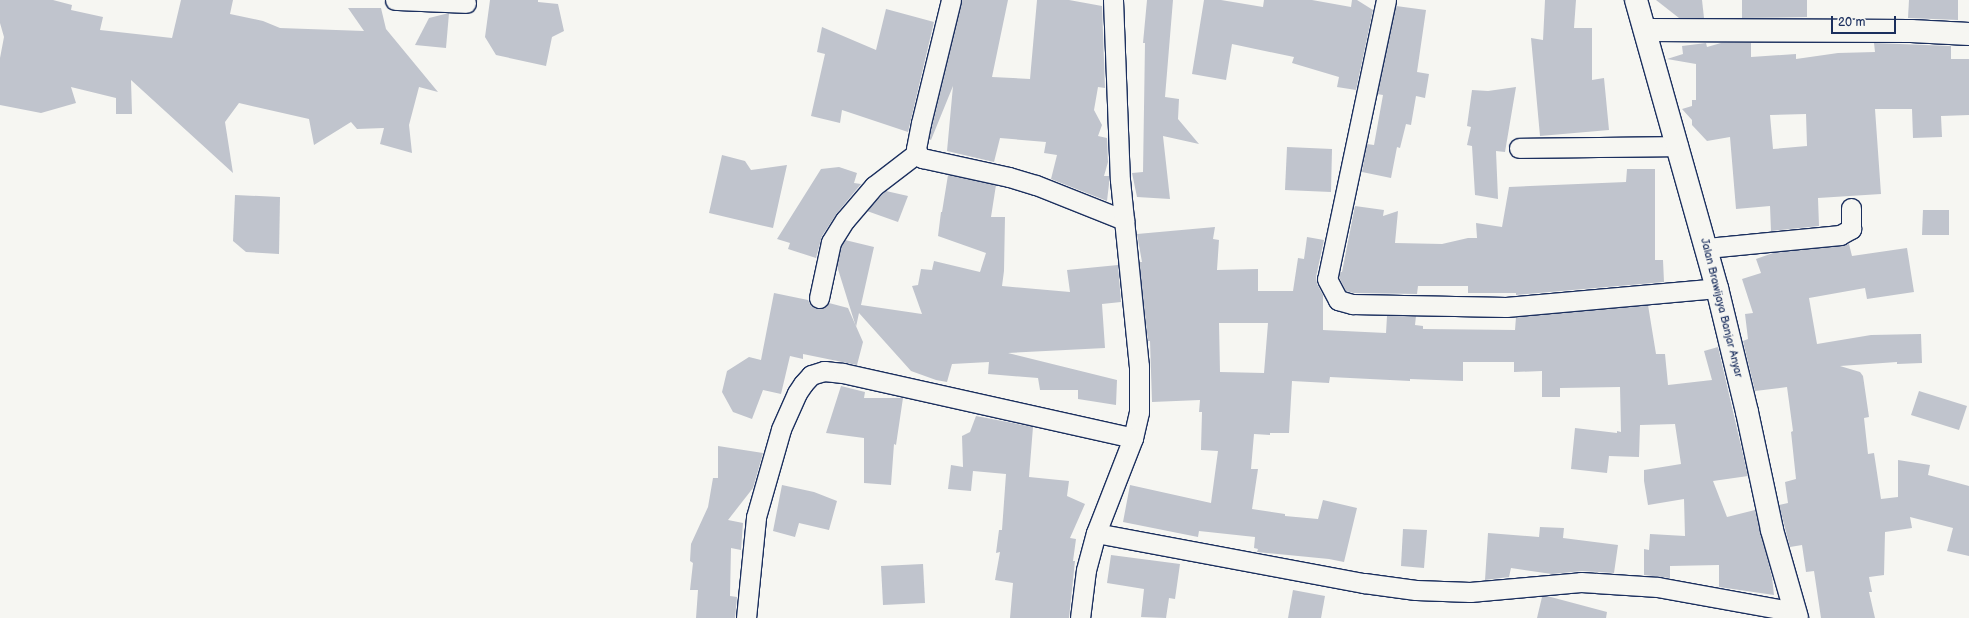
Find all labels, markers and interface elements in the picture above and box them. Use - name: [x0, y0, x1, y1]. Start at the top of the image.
- scale bar: [1833, 8, 1898, 34]
- text: 20 m: [1838, 15, 1865, 30]
- street label: Jalan Brawijaya Banjar Anyar: [1697, 237, 1745, 379]

